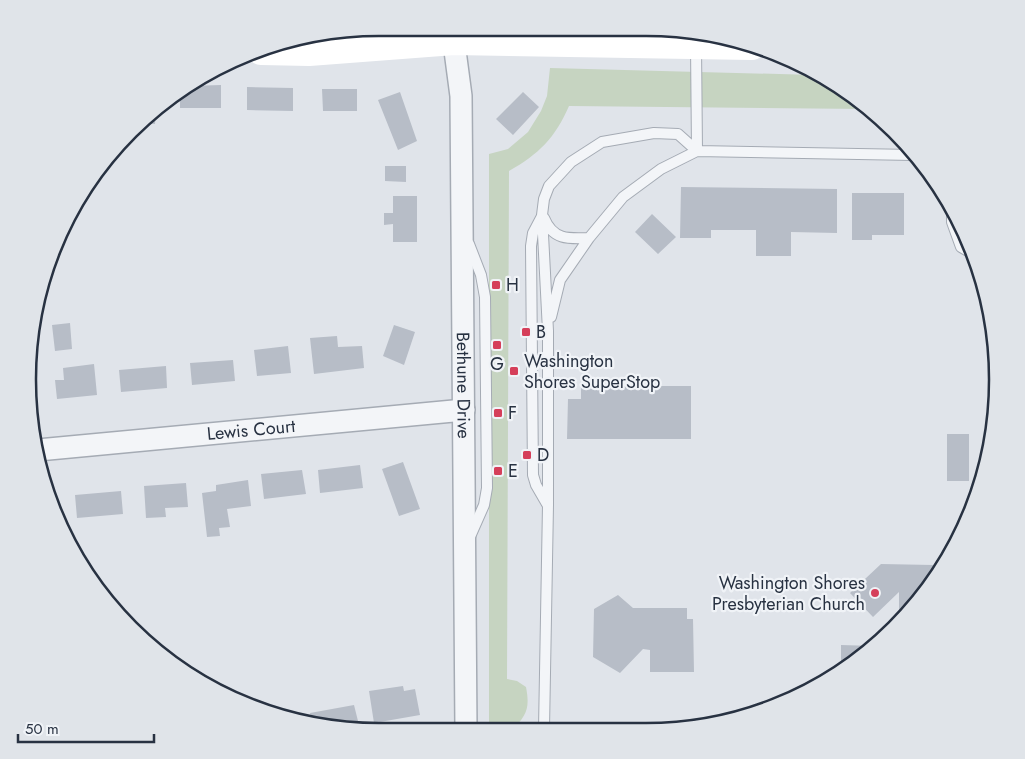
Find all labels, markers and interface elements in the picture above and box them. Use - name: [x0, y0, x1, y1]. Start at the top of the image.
- place label: H: [506, 272, 519, 298]
- marker: H: [490, 279, 502, 291]
- place label: B: [536, 319, 546, 345]
- marker: B: [520, 326, 532, 338]
- street label: Bethune Drive: [450, 332, 477, 439]
- marker: G: [491, 339, 503, 351]
- place label: Washington Shores SuperStop: [524, 348, 660, 395]
- place label: G: [490, 351, 504, 377]
- marker: Washington Shores SuperStop: [508, 365, 520, 377]
- place label: F: [508, 400, 517, 426]
- marker: F: [492, 407, 504, 419]
- street label: Lewis Court: [206, 413, 297, 447]
- place label: D: [537, 442, 549, 468]
- marker: D: [521, 449, 533, 461]
- place label: E: [508, 458, 518, 484]
- marker: E: [492, 465, 504, 477]
- place label: Washington Shores Presbyterian Church: [712, 570, 865, 617]
- marker: Washington Shores Presbyterian Church: [869, 587, 881, 599]
- scale bar: [18, 712, 154, 744]
- text: 50 m: [25, 718, 59, 740]

